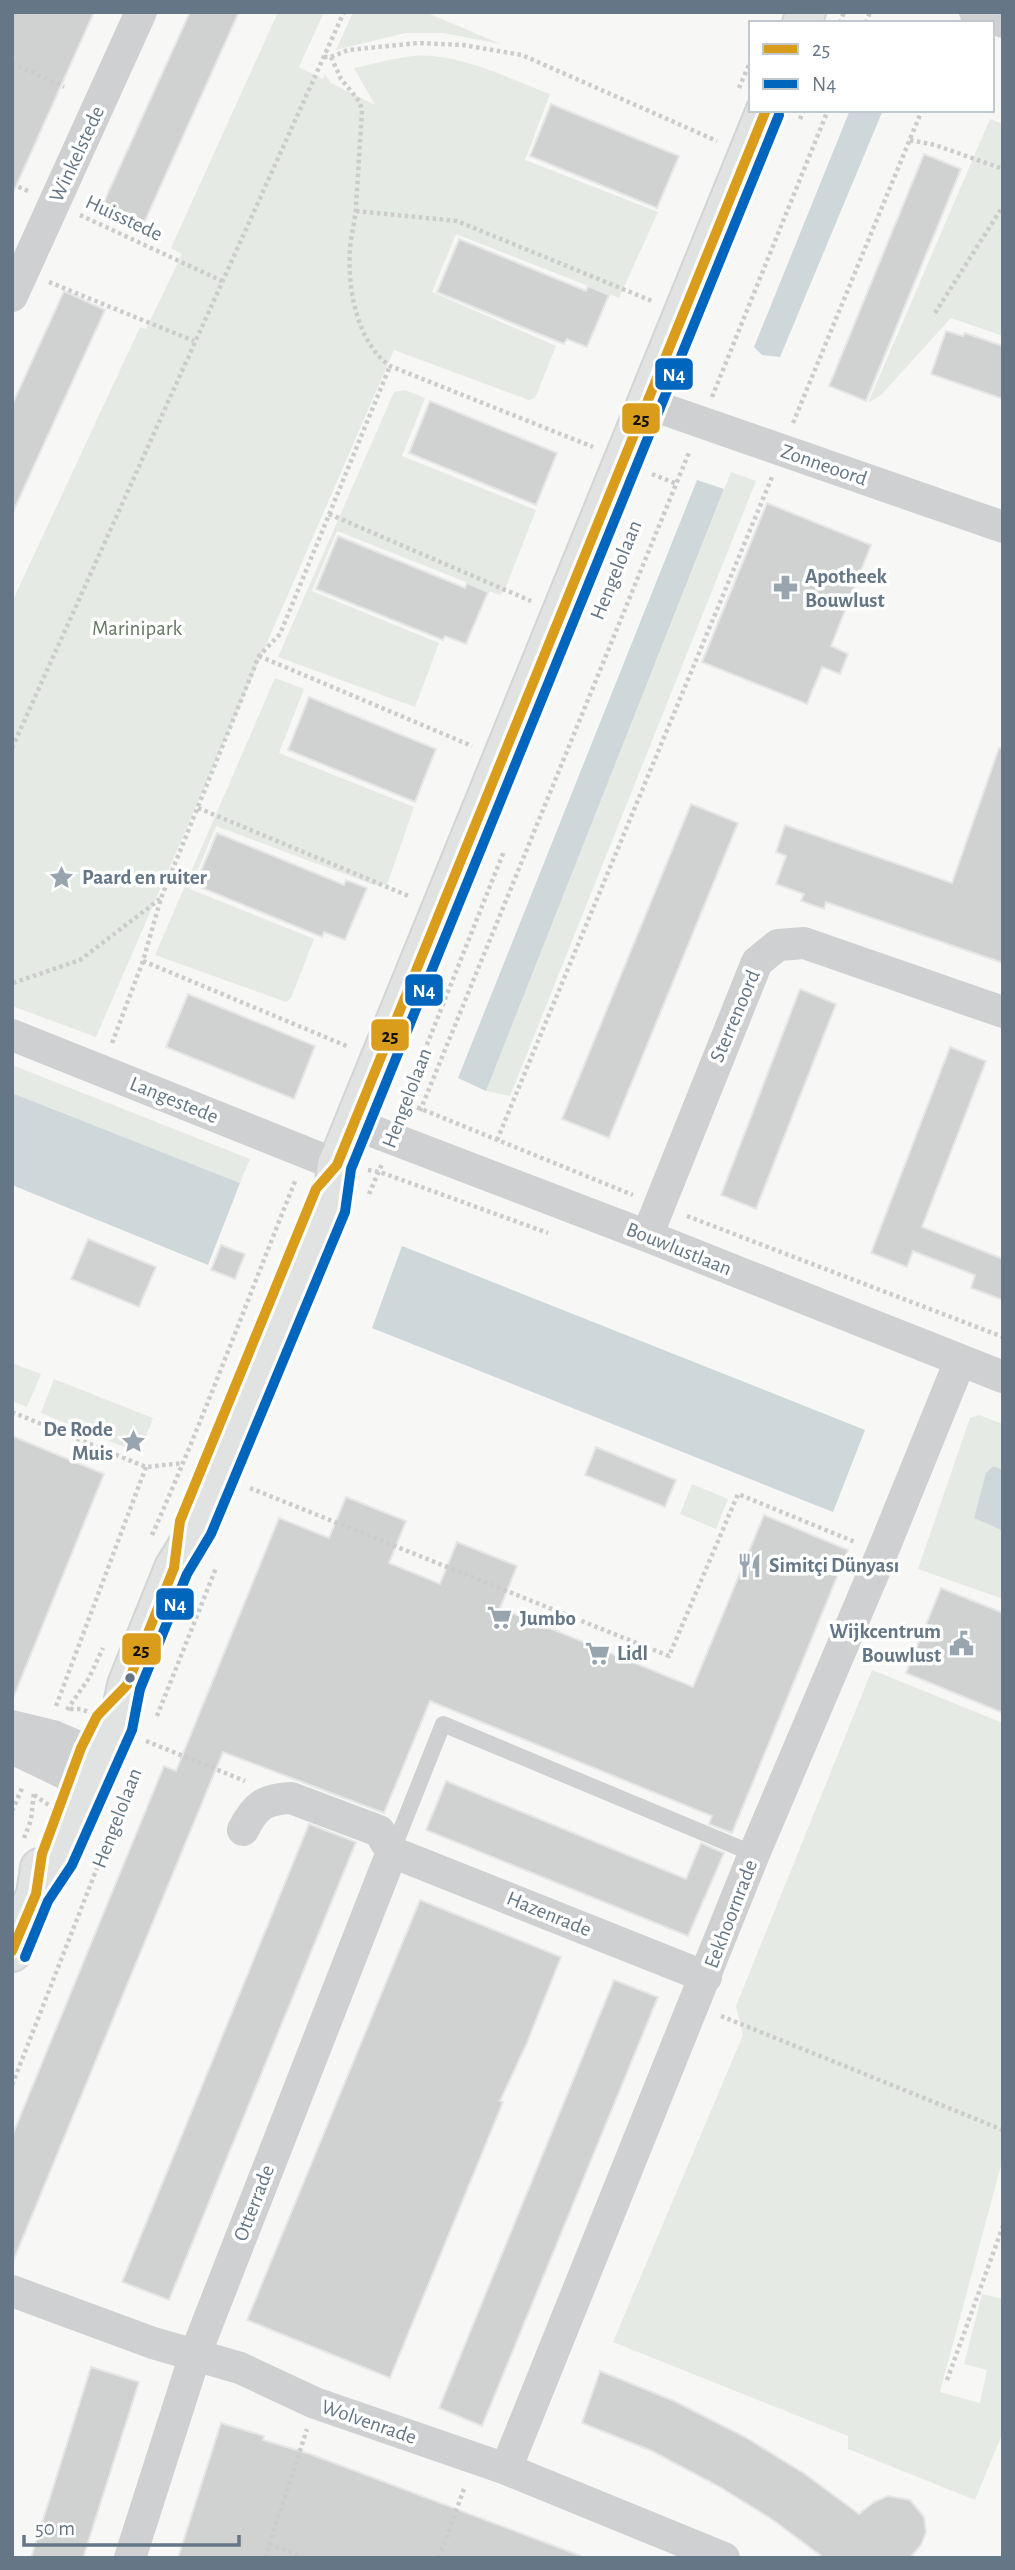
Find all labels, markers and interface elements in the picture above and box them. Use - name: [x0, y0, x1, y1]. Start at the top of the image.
- legend: [749, 21, 994, 112]
- text: 25: [812, 39, 830, 60]
- text: N4: [812, 74, 836, 95]
- street label: Winkelstede: [46, 103, 108, 205]
- street label: Huisstede: [82, 191, 166, 245]
- line badge: N4: [654, 357, 694, 391]
- text: N4: [663, 366, 686, 385]
- line badge: 25: [621, 402, 661, 435]
- text: 25: [632, 410, 650, 429]
- street label: Zonneoord: [778, 440, 870, 490]
- street label: Hengelolaan: [587, 517, 645, 623]
- place label: Apotheek Bouwlust: [805, 566, 887, 611]
- pharmacy icon: Apotheek Bouwlust: [771, 574, 799, 602]
- park label: Marinipark: [92, 618, 183, 639]
- place icon: Paard en ruiter: [48, 863, 76, 891]
- place label: Paard en ruiter: [82, 867, 208, 888]
- street label: Sterrenoord: [706, 967, 764, 1065]
- line badge: N4: [404, 973, 444, 1007]
- text: N4: [413, 982, 436, 1001]
- line badge: 25: [370, 1018, 410, 1052]
- text: 25: [381, 1027, 399, 1046]
- street label: Hengelolaan: [378, 1045, 436, 1151]
- street label: Langestede: [127, 1073, 221, 1127]
- street label: Bouwlustlaan: [623, 1218, 735, 1280]
- place label: De Rode Muis: [43, 1419, 113, 1464]
- place icon: De Rode Muis: [119, 1427, 147, 1455]
- restaurant icon: Simitçi Dünyası: [735, 1551, 763, 1579]
- place label: Simitçi Dünyası: [769, 1555, 899, 1576]
- line badge: N4: [155, 1587, 195, 1621]
- text: N4: [164, 1596, 187, 1615]
- supermarket icon: Jumbo: [486, 1604, 514, 1632]
- place label: Jumbo: [520, 1608, 576, 1629]
- place label: Wijkcentrum Bouwlust: [829, 1621, 941, 1666]
- public building icon: Wijkcentrum Bouwlust: [947, 1629, 975, 1657]
- line badge: 25: [121, 1632, 162, 1666]
- supermarket icon: Lidl: [583, 1639, 611, 1667]
- text: 25: [132, 1641, 150, 1660]
- place label: Lidl: [617, 1643, 648, 1664]
- unlabelled marker: [123, 1671, 137, 1685]
- street label: Hengelolaan: [88, 1765, 146, 1871]
- street label: Eekhoornrade: [701, 1857, 761, 1971]
- street label: Hazenrade: [504, 1888, 594, 1940]
- street label: Otterrade: [230, 2162, 278, 2244]
- street label: Wolvenrade: [319, 2396, 419, 2448]
- scale bar: [24, 2504, 240, 2548]
- text: 50 m: [35, 2518, 75, 2539]

